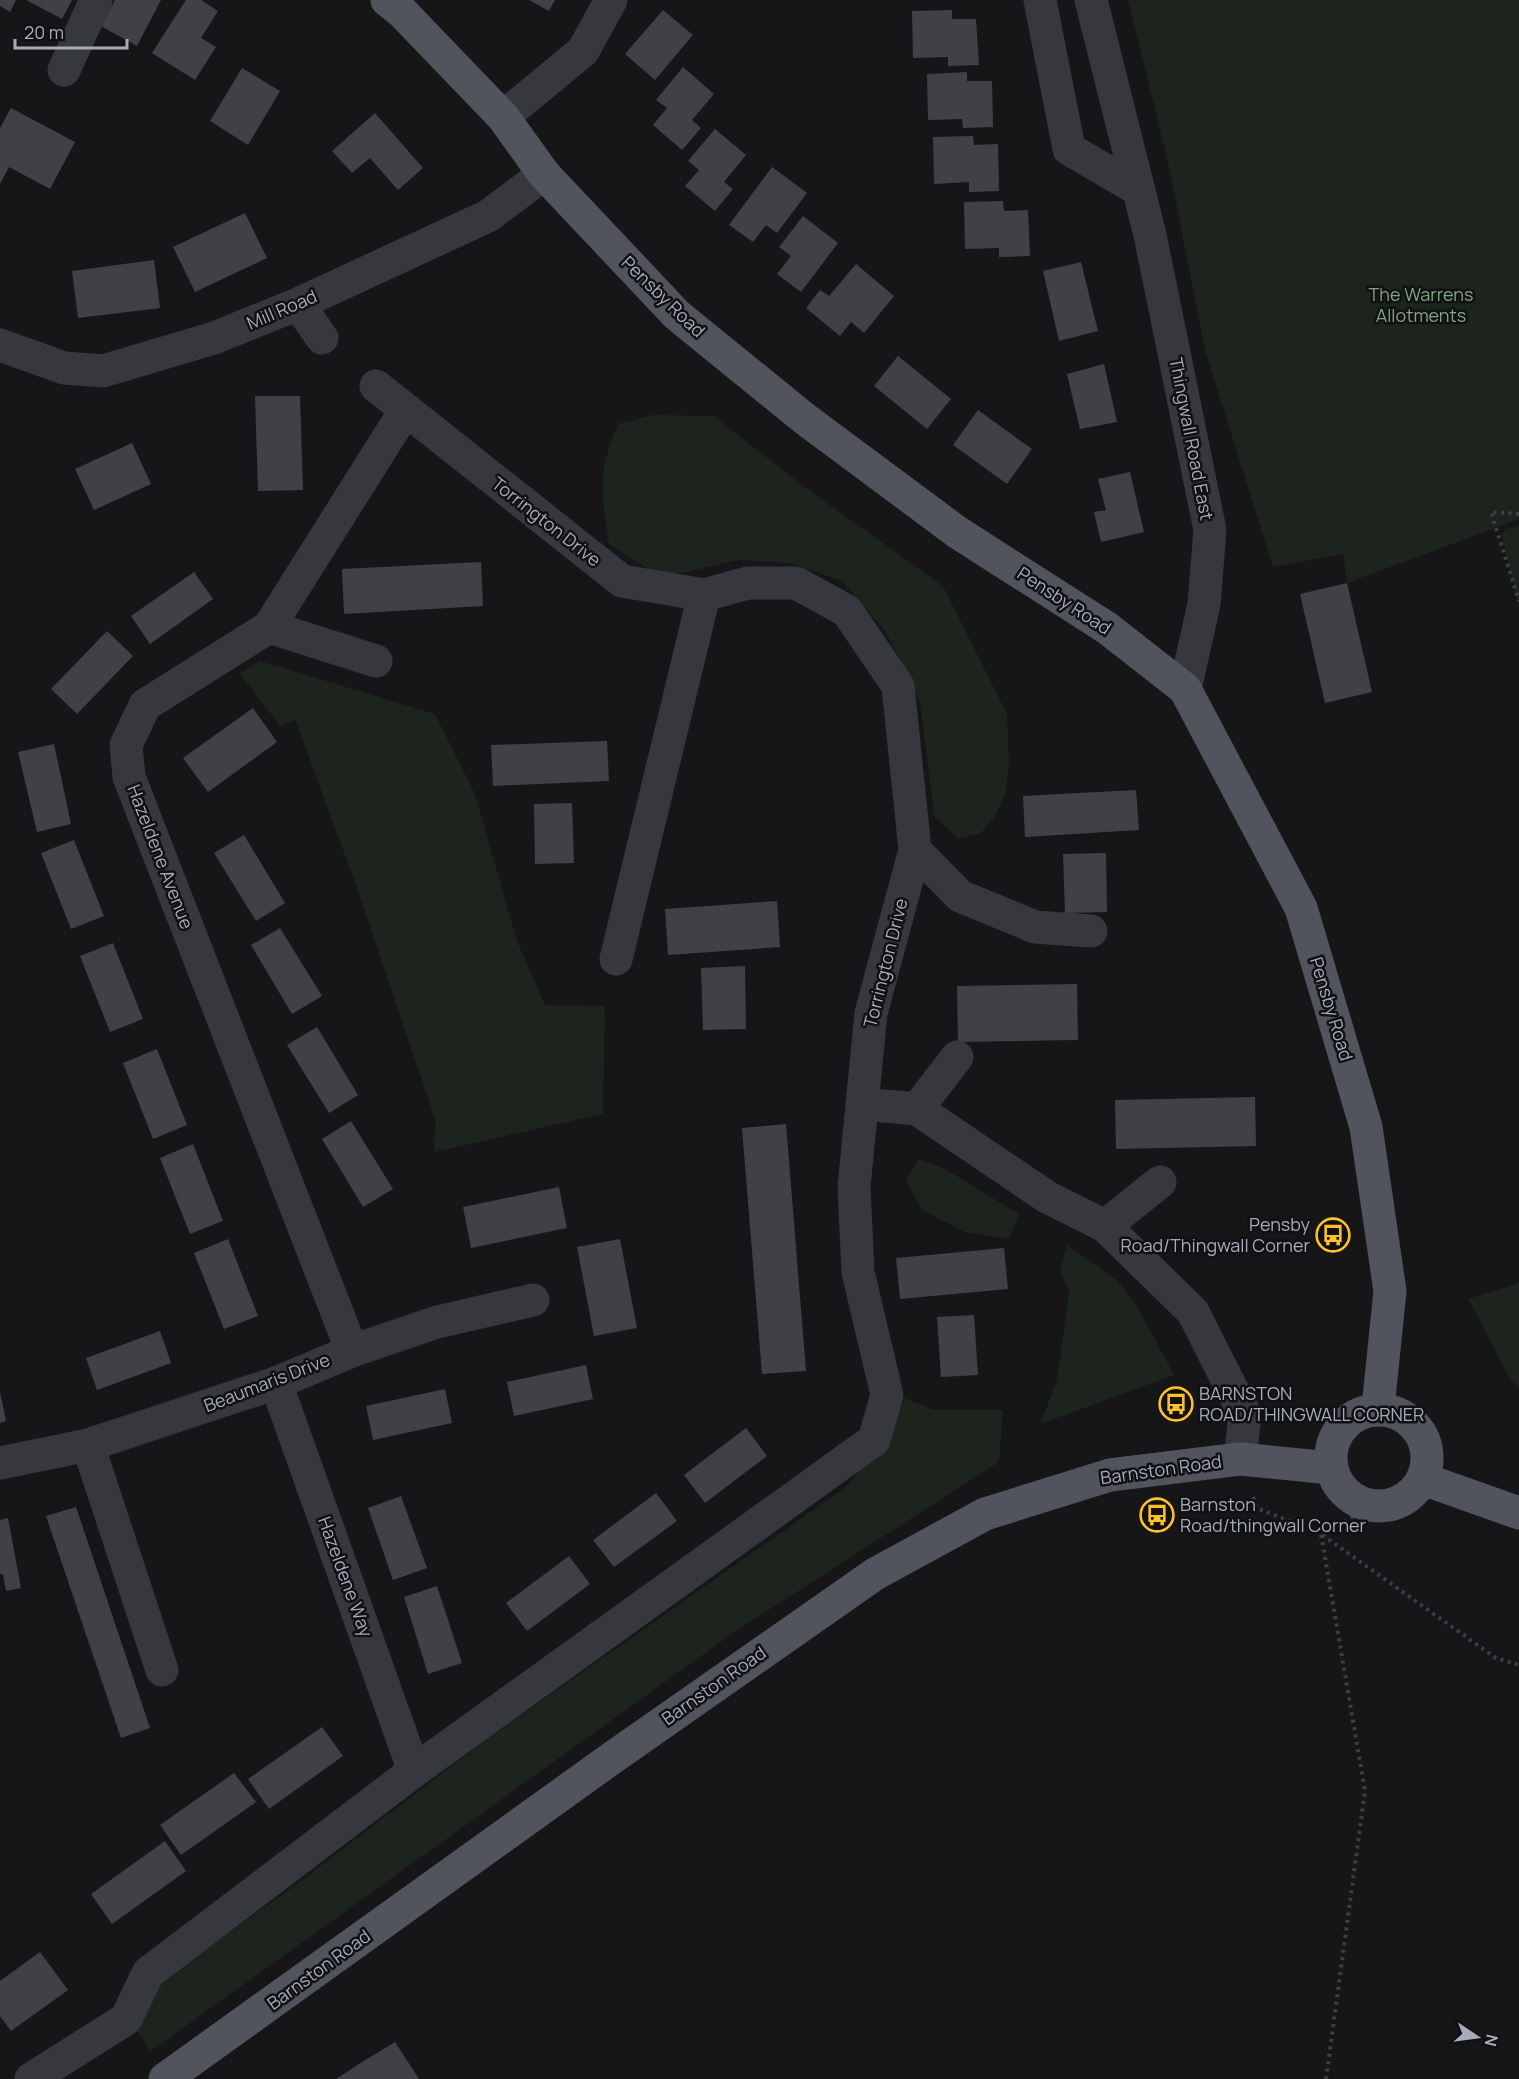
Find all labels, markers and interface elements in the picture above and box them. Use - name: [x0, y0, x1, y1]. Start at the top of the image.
- scale bar: [15, 12, 128, 50]
- text: 20 m: [24, 20, 64, 44]
- street label: Pensby Road: [617, 250, 711, 342]
- park label: The Warrens Allotments: [1369, 282, 1473, 327]
- street label: Mill Road: [243, 284, 320, 335]
- street label: Thingwall Road East: [1164, 355, 1220, 522]
- street label: Torrington Drive: [487, 471, 606, 571]
- street label: Pensby Road: [1013, 561, 1116, 639]
- street label: Hazeldene Avenue: [122, 781, 200, 932]
- street label: Torrington Drive: [857, 896, 913, 1030]
- street label: Pensby Road: [1305, 954, 1359, 1063]
- place label: Pensby Road/Thingwall Corner: [1120, 1212, 1311, 1257]
- bus stop icon: Pensby Road/Thingwall Corner: [1315, 1217, 1351, 1253]
- street label: Beaumaris Drive: [200, 1347, 333, 1417]
- place label: BARNSTON ROAD/THINGWALL CORNER: [1199, 1381, 1424, 1426]
- bus stop icon: BARNSTON ROAD/THINGWALL CORNER: [1158, 1386, 1194, 1422]
- street label: Barnston Road: [1099, 1449, 1223, 1489]
- place label: Barnston Road/thingwall Corner: [1180, 1492, 1367, 1537]
- bus stop icon: Barnston Road/thingwall Corner: [1139, 1497, 1175, 1533]
- street label: Hazeldene Way: [313, 1513, 379, 1641]
- street label: Barnston Road: [657, 1640, 770, 1730]
- street label: Barnston Road: [262, 1924, 375, 2015]
- north arrow: [1447, 2007, 1507, 2067]
- text: N: [1480, 2032, 1504, 2048]

